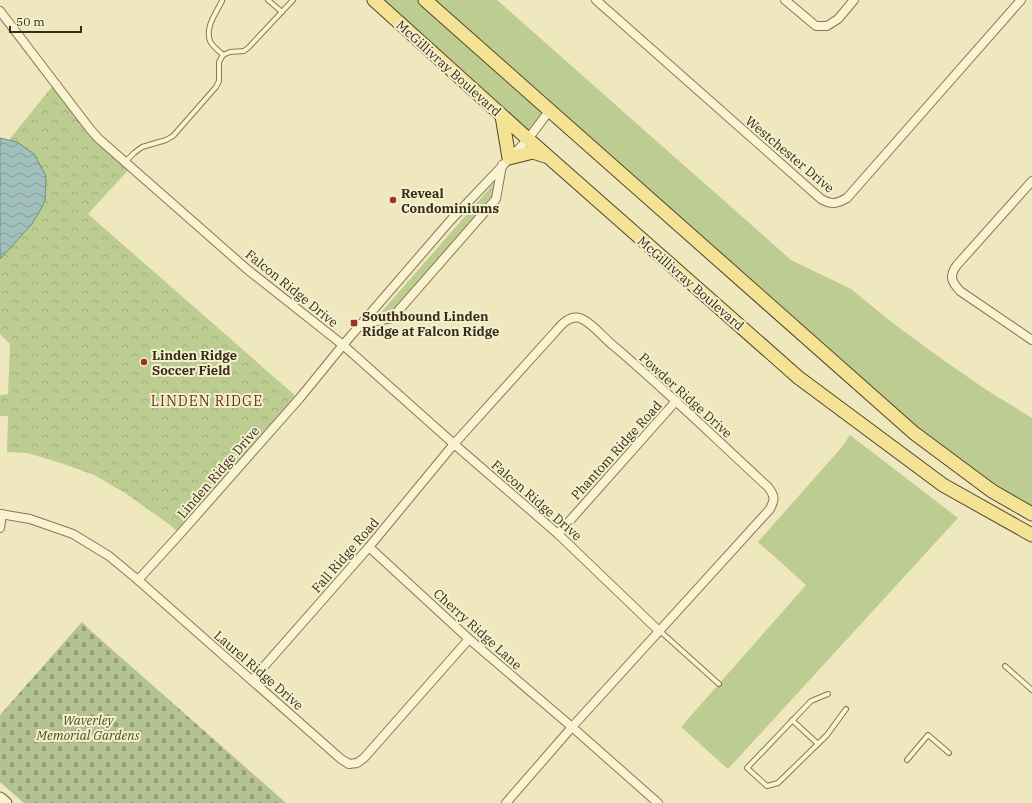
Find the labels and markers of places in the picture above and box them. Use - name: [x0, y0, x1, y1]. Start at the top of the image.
- place label: Reveal Condominiums: [401, 185, 499, 217]
- marker: Reveal Condominiums: [388, 195, 398, 205]
- place label: Southbound Linden Ridge at Falcon Ridge: [362, 308, 499, 340]
- marker: Southbound Linden Ridge at Falcon Ridge: [349, 318, 359, 328]
- place label: Linden Ridge Soccer Field: [152, 347, 237, 379]
- marker: Linden Ridge Soccer Field: [139, 357, 149, 367]

